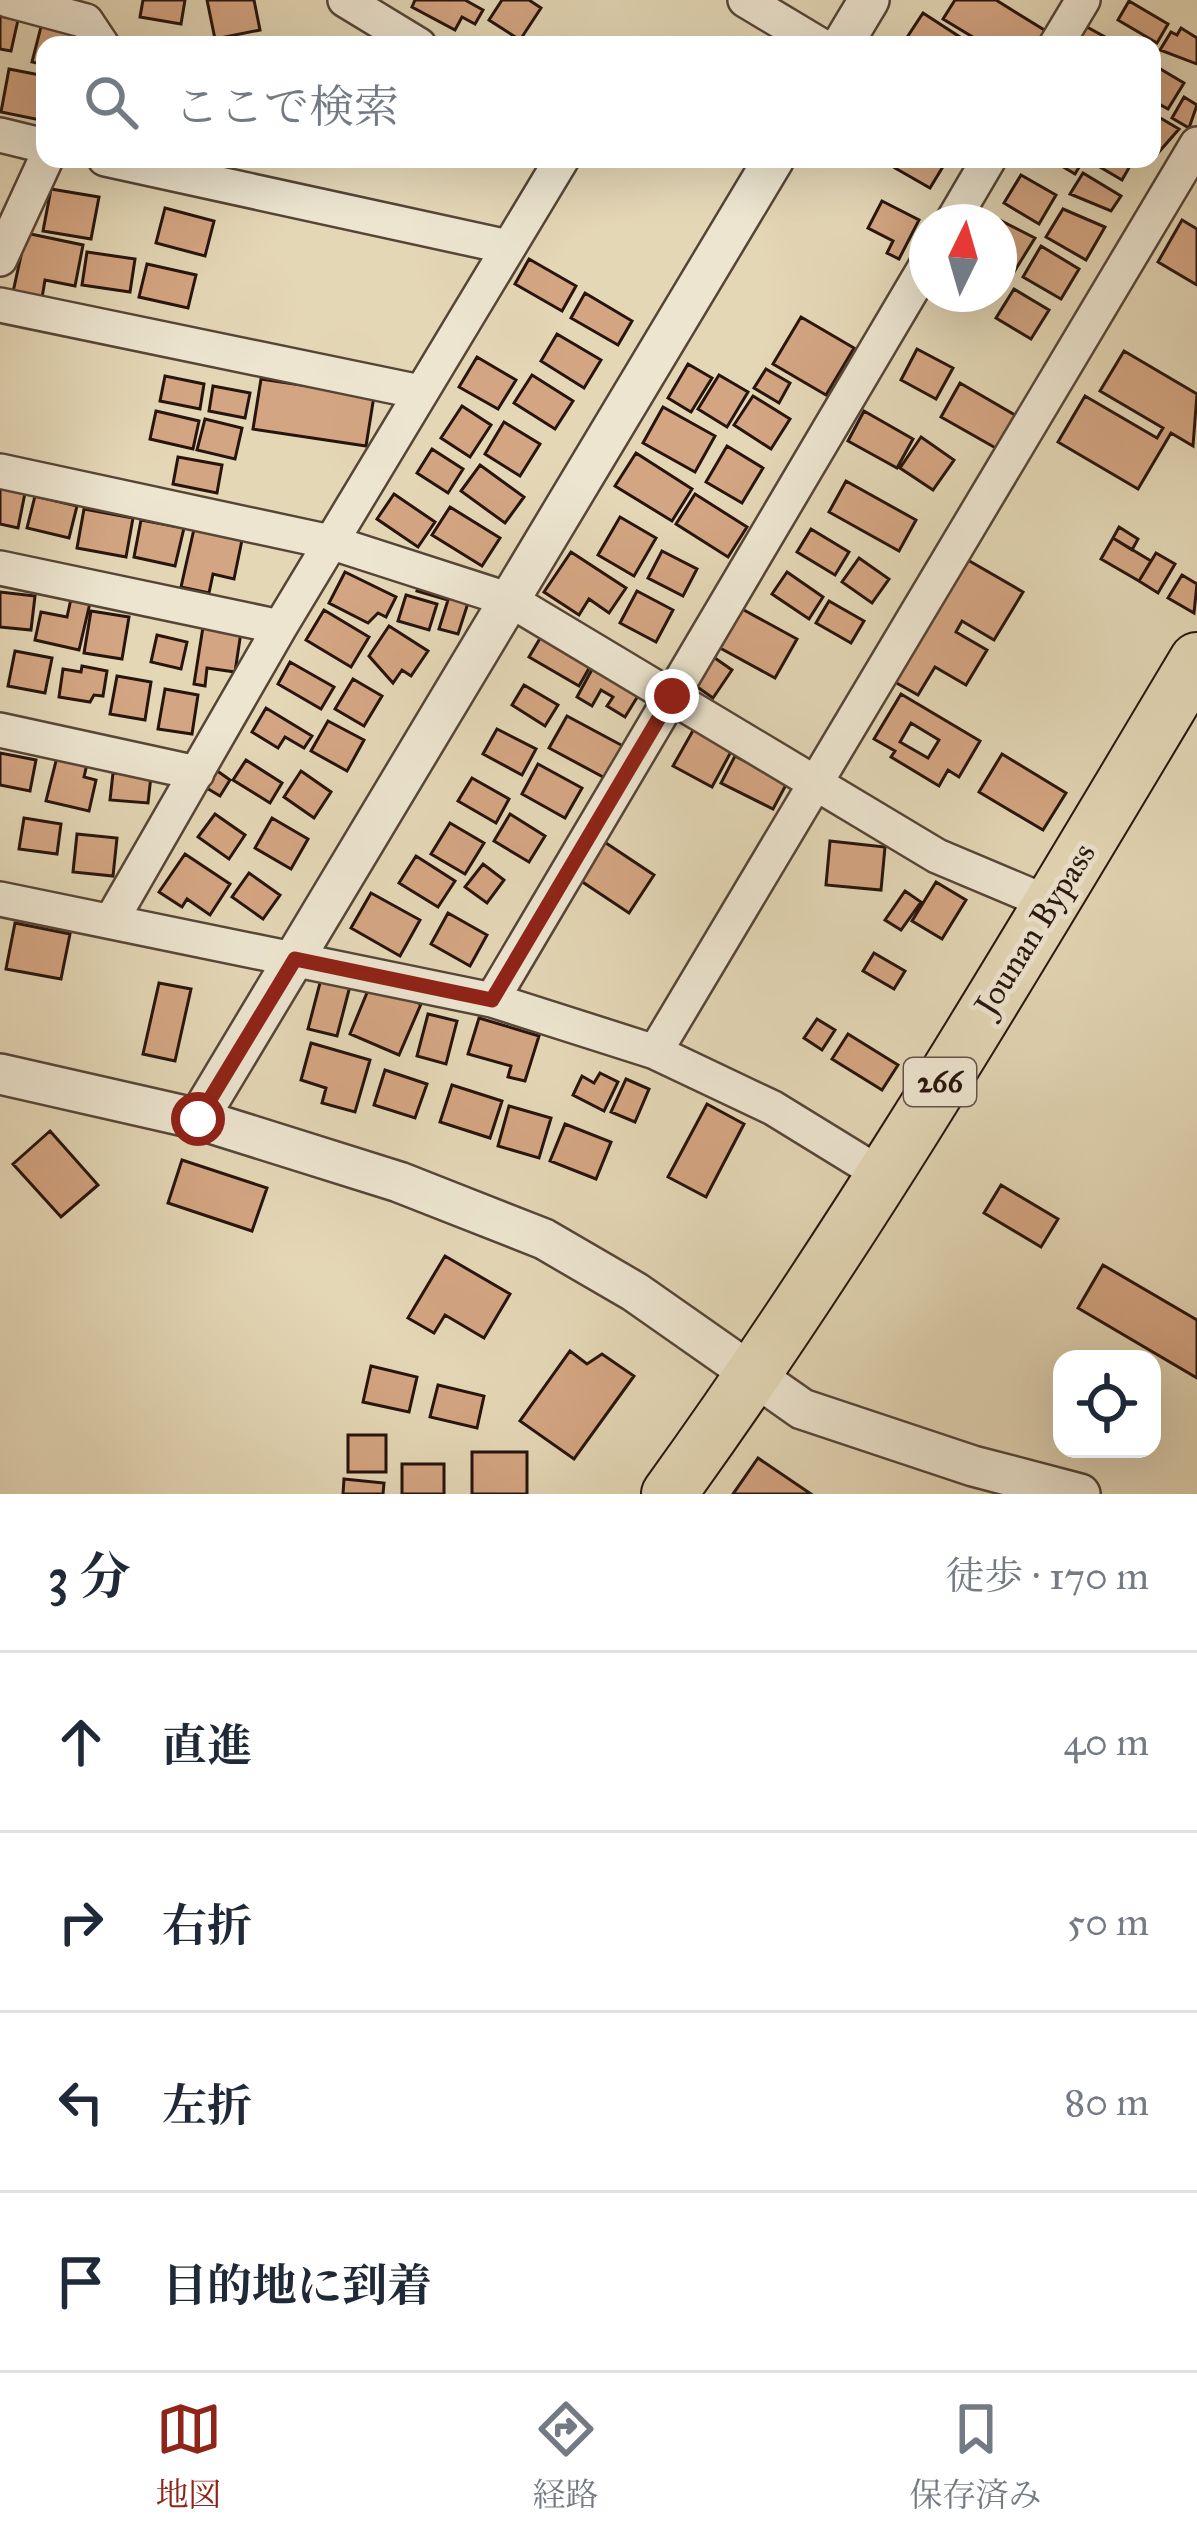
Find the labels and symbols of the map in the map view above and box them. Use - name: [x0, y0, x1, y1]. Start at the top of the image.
- north arrow: [909, 204, 1017, 312]
- route end: [645, 669, 699, 723]
- street label: Jounan Bypass: [965, 835, 1105, 1026]
- road number: 266: [904, 1058, 976, 1106]
- route start: [171, 1092, 225, 1146]

